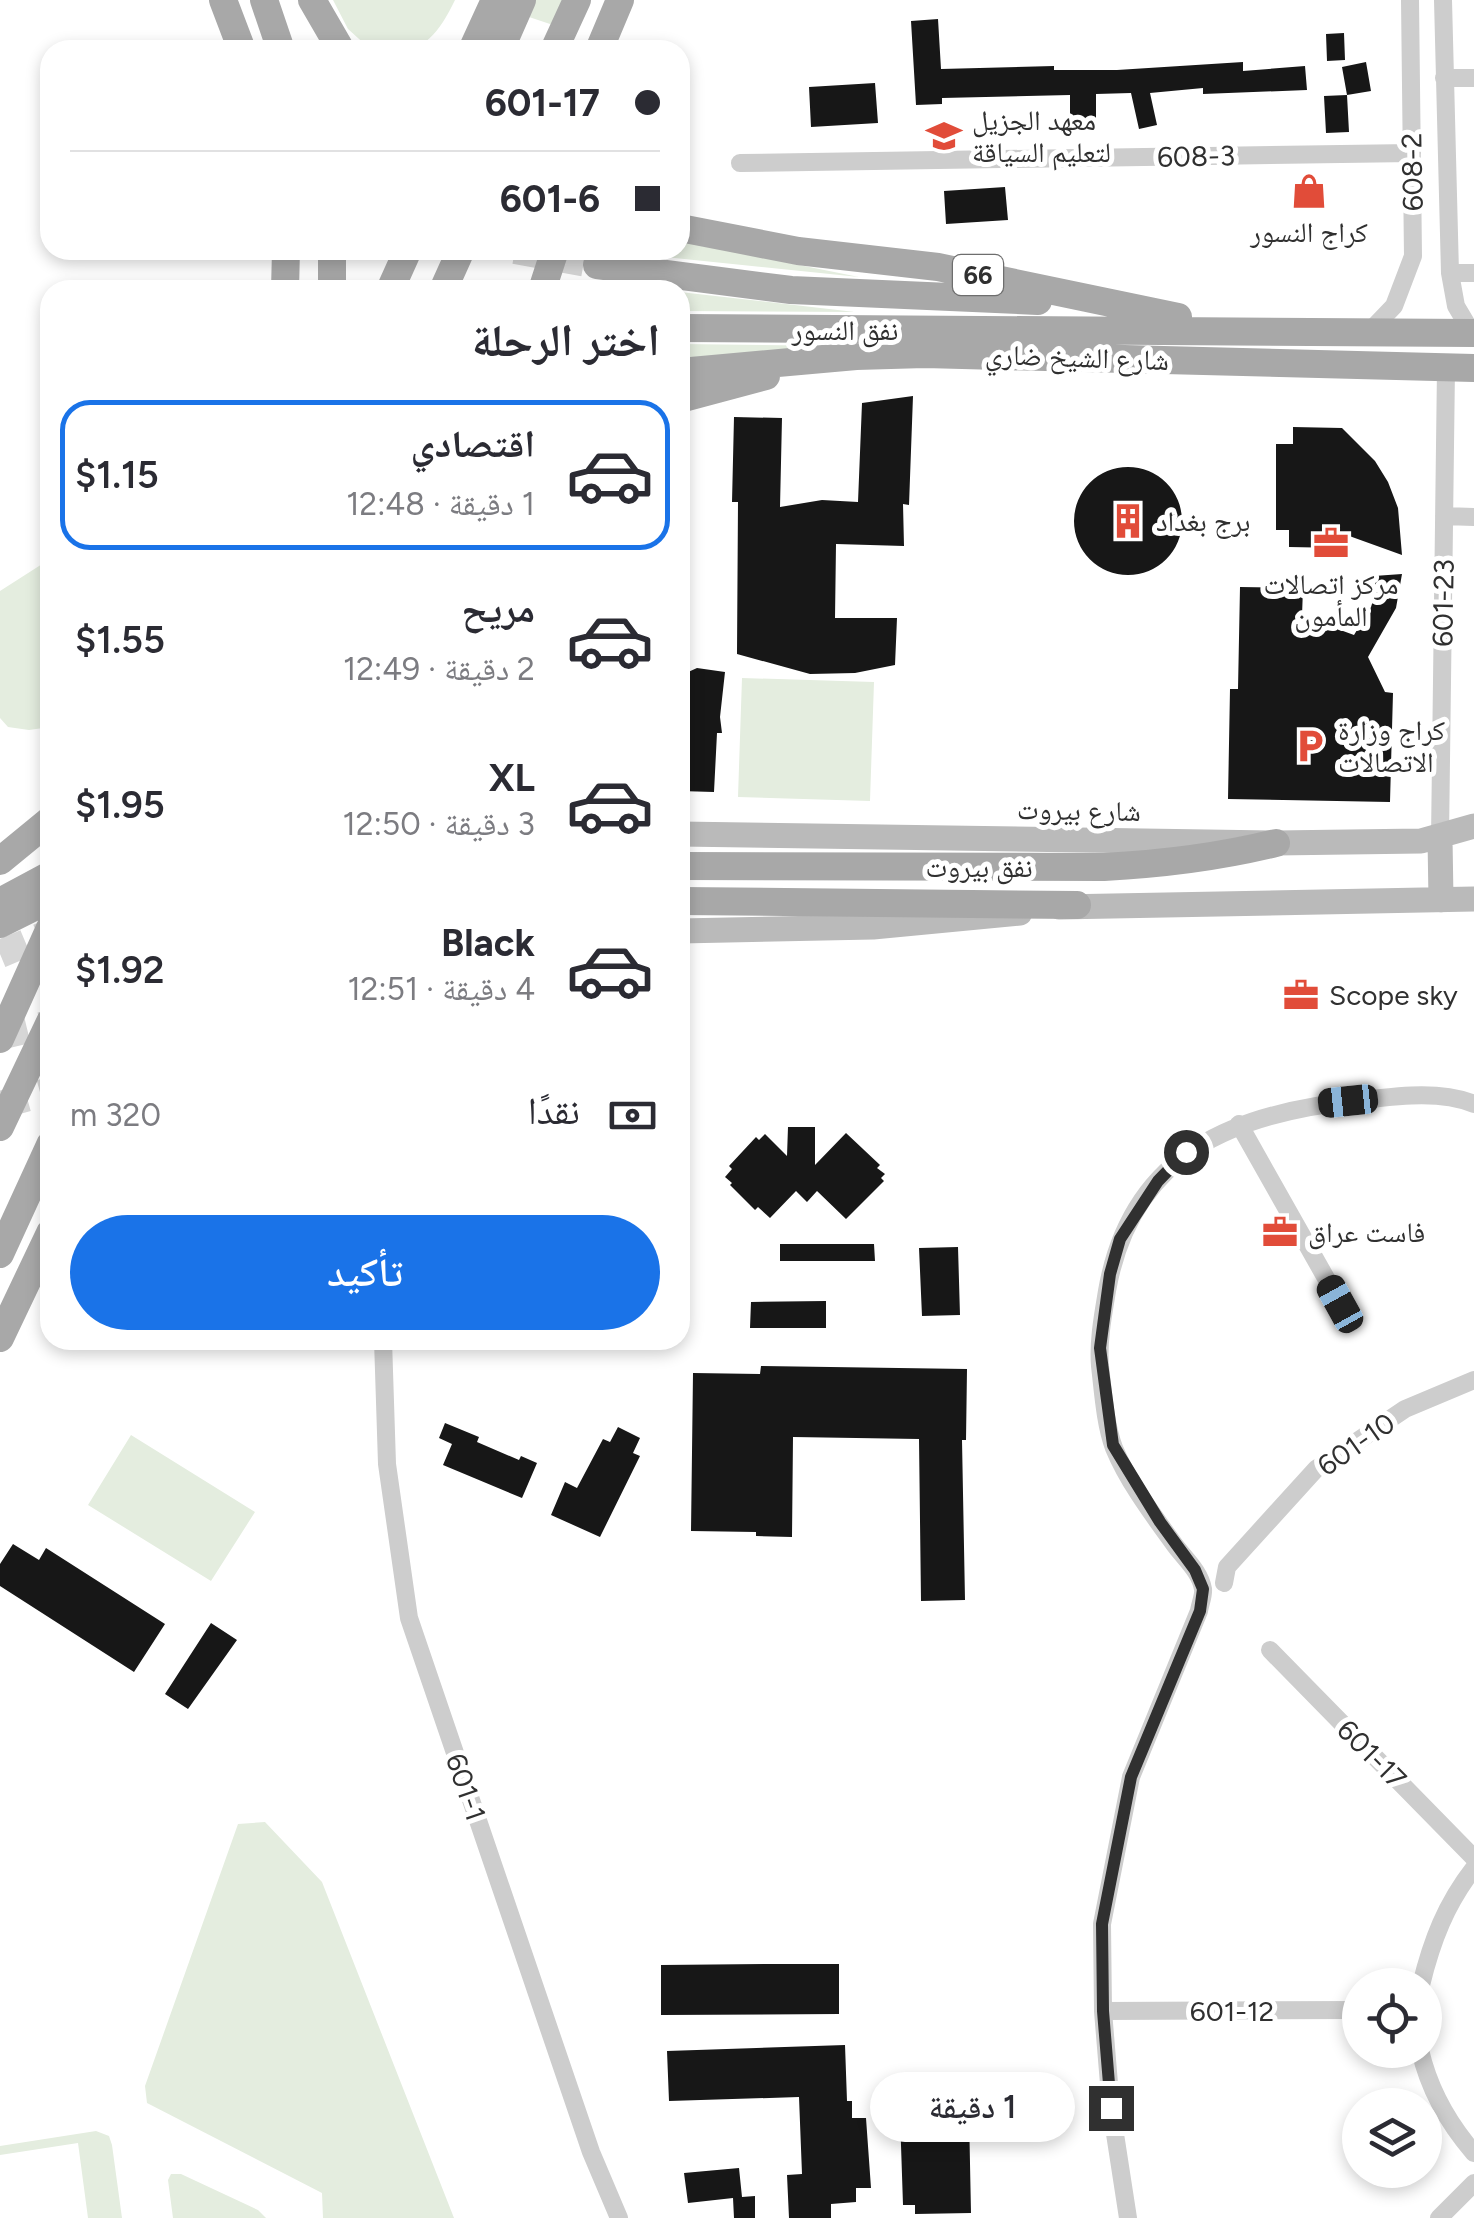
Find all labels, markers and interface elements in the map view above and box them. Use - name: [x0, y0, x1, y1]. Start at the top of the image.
- text: 601-17: [485, 80, 600, 126]
- place label: معهد الجزيل لتعليم السياقة: [972, 103, 1111, 171]
- school or university icon: معهد الجزيل لتعليم السياقة: [925, 117, 963, 155]
- street label: 608-2: [1394, 133, 1430, 211]
- street label: 608-3: [1157, 138, 1235, 174]
- shop icon: كراج النسور: [1290, 172, 1328, 210]
- text: 601-6: [500, 176, 600, 222]
- place label: كراج النسور: [1249, 215, 1368, 250]
- road number: 66: [953, 255, 1003, 295]
- text: اختر الرحلة: [472, 313, 660, 367]
- street label: نفق النسور: [791, 313, 898, 348]
- street label: شارع الشيخ ضاري: [984, 337, 1170, 383]
- text: اقتصادي: [411, 421, 535, 467]
- icon: car: [565, 430, 655, 520]
- text: $1.15: [75, 452, 159, 498]
- text: 1 دقيقة · 12:48: [346, 485, 535, 523]
- building icon: برج بغداد: [1109, 502, 1147, 540]
- place label: برج بغداد: [1156, 504, 1251, 539]
- office icon: مركز اتصالات المأمون: [1312, 524, 1350, 562]
- street label: 601-23: [1425, 559, 1461, 647]
- place label: مركز اتصالات المأمون: [1263, 567, 1399, 633]
- text: مريح: [461, 586, 535, 632]
- icon: car: [565, 595, 655, 685]
- text: $1.55: [75, 617, 165, 663]
- text: 2 دقيقة · 12:49: [343, 650, 535, 688]
- place label: كراج وزارة الاتصالات: [1338, 713, 1446, 779]
- parking icon: كراج وزارة الاتصالات: [1291, 727, 1329, 765]
- text: XL: [489, 755, 535, 801]
- icon: car: [565, 760, 655, 850]
- text: $1.95: [75, 782, 165, 828]
- street label: شارع بيروت: [1017, 792, 1141, 829]
- text: 3 دقيقة · 12:50: [343, 805, 535, 843]
- street label: نفق بيروت: [925, 850, 1033, 885]
- text: Black: [441, 920, 535, 966]
- icon: car: [565, 925, 655, 1015]
- text: $1.92: [75, 947, 164, 993]
- text: 4 دقيقة · 12:51: [347, 970, 535, 1008]
- office icon: Scope sky: [1282, 976, 1320, 1014]
- place label: Scope sky: [1329, 978, 1458, 1012]
- car: [1317, 1083, 1379, 1119]
- text: نقدًا: [528, 1088, 580, 1134]
- icon: cash: [605, 1088, 660, 1143]
- text: 320 m: [70, 1096, 161, 1134]
- route start: [1164, 1130, 1209, 1175]
- office icon: فاست عراق: [1261, 1213, 1299, 1251]
- button: تأكيد: [70, 1215, 660, 1330]
- place label: فاست عراق: [1308, 1215, 1425, 1250]
- car: [1312, 1270, 1368, 1338]
- street label: 601-10: [1311, 1405, 1401, 1483]
- street label: 601-17: [1330, 1712, 1414, 1796]
- street label: 601-1: [439, 1749, 493, 1825]
- map controls: [1342, 1968, 1442, 2188]
- button: locate: [1342, 1968, 1442, 2068]
- street label: 601-12: [1190, 1994, 1274, 2028]
- callout: 1 دقيقة: [871, 2073, 1076, 2143]
- route end: [1089, 2086, 1134, 2131]
- text: 1 دقيقة: [929, 2088, 1016, 2126]
- button: layers: [1342, 2088, 1442, 2188]

